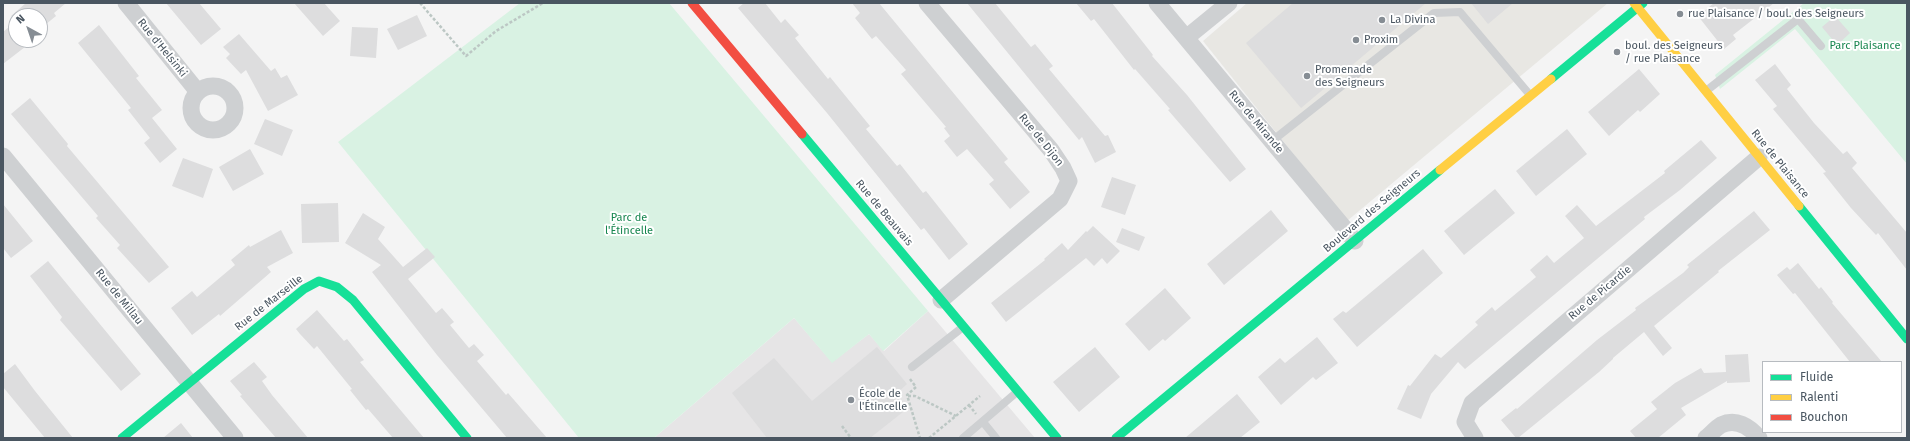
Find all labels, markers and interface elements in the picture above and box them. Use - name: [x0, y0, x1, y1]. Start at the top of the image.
- place label: rue Plaisance / boul. des Seigneurs: [1688, 7, 1864, 21]
- north arrow: [8, 8, 48, 48]
- marker: rue Plaisance / boul. des Seigneurs: [1675, 9, 1685, 19]
- text: N: [14, 12, 28, 27]
- place label: La Divina: [1390, 13, 1435, 27]
- marker: La Divina: [1377, 15, 1387, 25]
- street label: Rue d'Helsinki: [135, 16, 189, 80]
- place label: Proxim: [1364, 33, 1398, 47]
- marker: Proxim: [1351, 35, 1361, 45]
- place label: boul. des Seigneurs / rue Plaisance: [1625, 39, 1723, 65]
- park label: Parc Plaisance: [1830, 39, 1900, 53]
- marker: boul. des Seigneurs / rue Plaisance: [1612, 47, 1622, 57]
- place label: Promenade des Seigneurs: [1315, 63, 1384, 89]
- marker: Promenade des Seigneurs: [1302, 71, 1312, 81]
- street label: Rue de Mirande: [1226, 88, 1286, 156]
- street label: Rue de Dijon: [1016, 111, 1066, 169]
- street label: Rue de Plaisance: [1748, 127, 1812, 201]
- street label: Boulevard des Seigneurs: [1321, 166, 1423, 256]
- street label: Rue de Beauvais: [853, 177, 915, 249]
- park label: Parc de l'Étincelle: [605, 211, 653, 237]
- street label: Rue de Picardie: [1566, 263, 1634, 323]
- street label: Rue de Millau: [93, 266, 145, 328]
- street label: Rue de Marseille: [232, 272, 306, 334]
- legend: [1762, 361, 1902, 433]
- text: Fluide: [1800, 370, 1833, 384]
- place label: École de l'Étincelle: [859, 387, 907, 413]
- text: Ralenti: [1800, 390, 1838, 404]
- marker: École de l'Étincelle: [846, 395, 856, 405]
- text: Bouchon: [1800, 410, 1848, 424]

